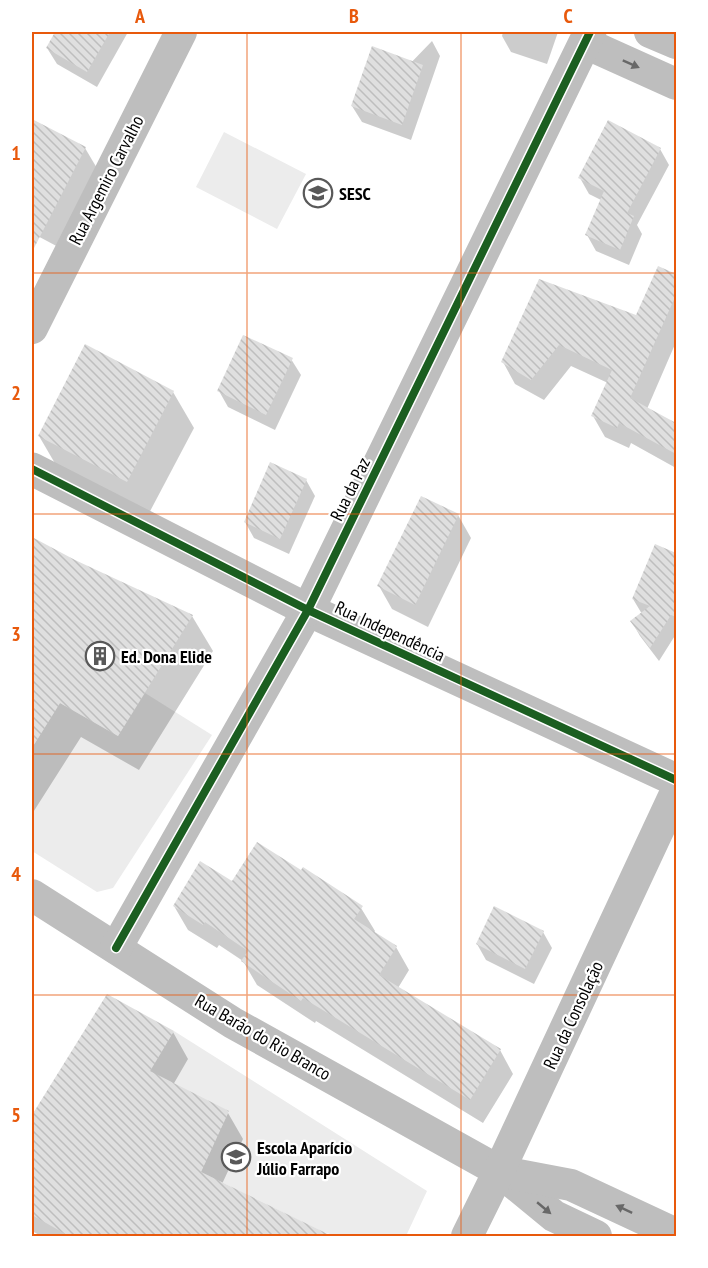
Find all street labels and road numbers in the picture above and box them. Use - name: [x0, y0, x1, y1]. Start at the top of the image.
- street label: Rua Argemiro Carvalho: [64, 111, 149, 248]
- street label: Rua da Paz: [325, 454, 375, 524]
- street label: Rua Independência: [331, 596, 449, 666]
- street label: Rua da Consolação: [538, 957, 608, 1073]
- street label: Rua Barão do Rio Branco: [191, 989, 335, 1085]

